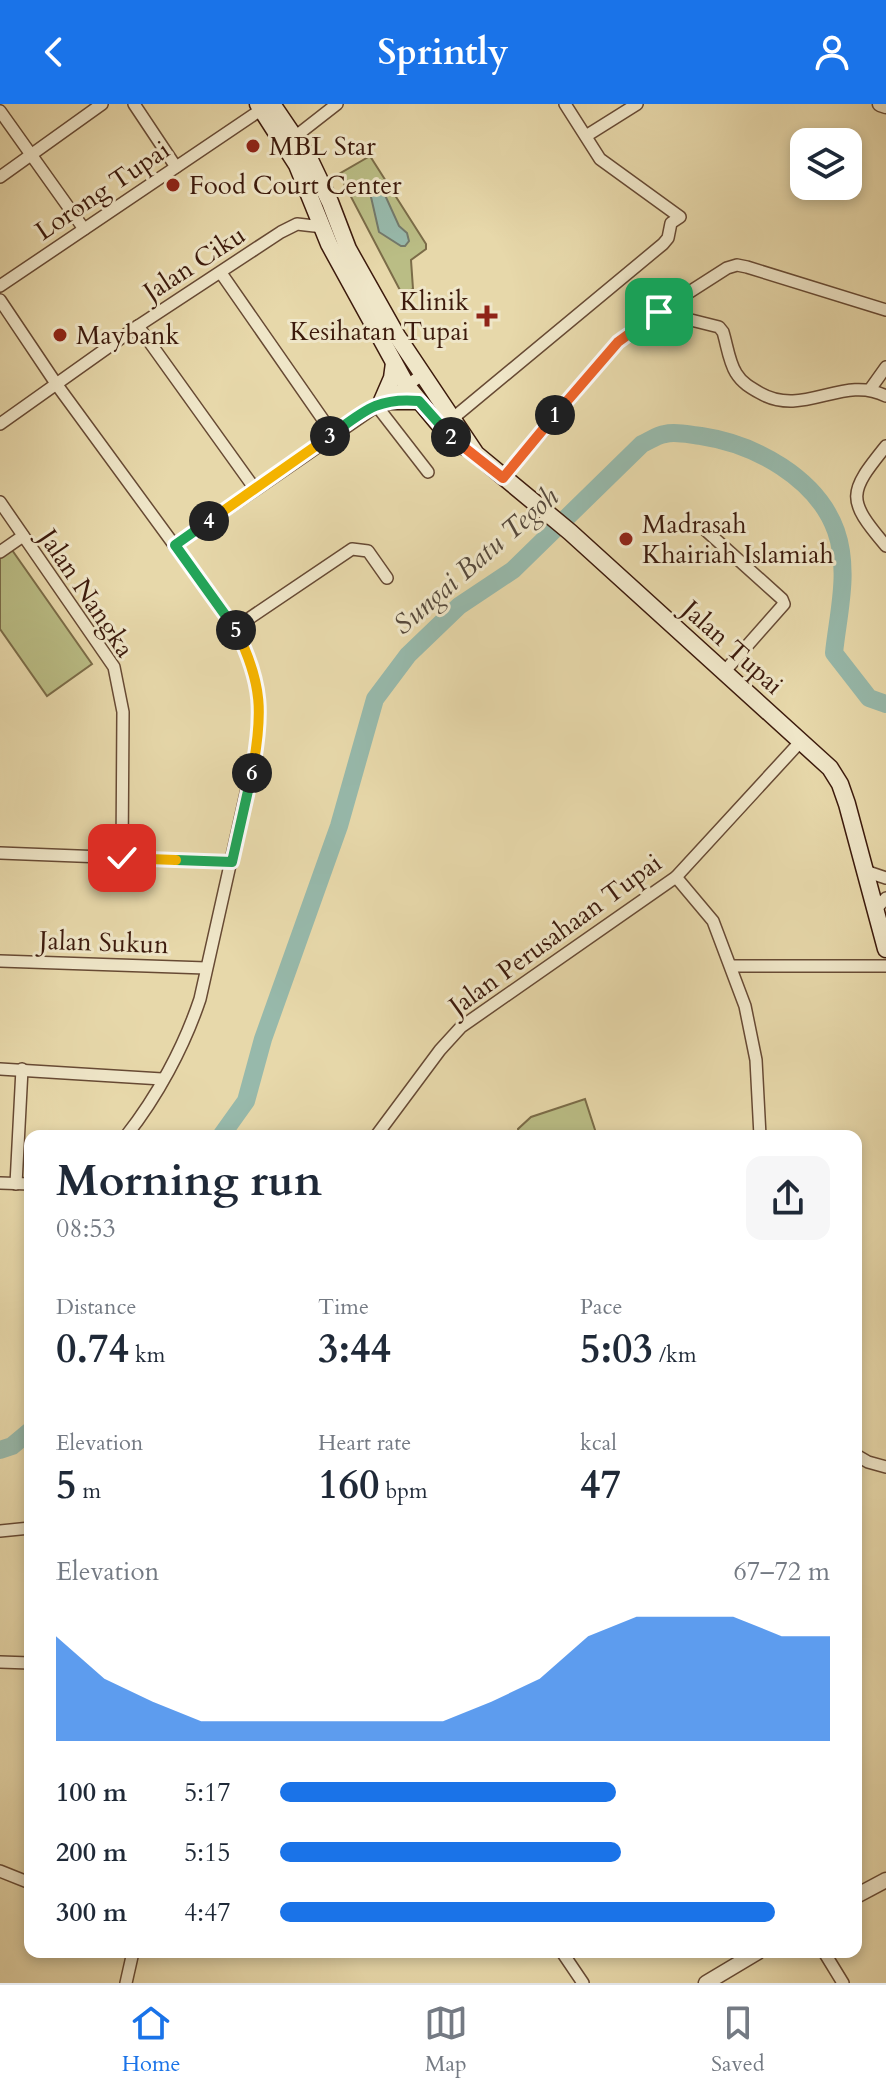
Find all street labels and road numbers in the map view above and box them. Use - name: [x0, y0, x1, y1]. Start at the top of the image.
- street label: Lorong Tupai: [28, 132, 176, 248]
- street label: Jalan Ciku: [133, 217, 252, 312]
- street label: Jalan Nangka: [29, 519, 142, 664]
- street label: Jalan Tupai: [671, 590, 791, 702]
- street label: Jalan Perusahaan Tupai: [439, 845, 669, 1026]
- street label: Jalan Sukun: [34, 923, 170, 962]

